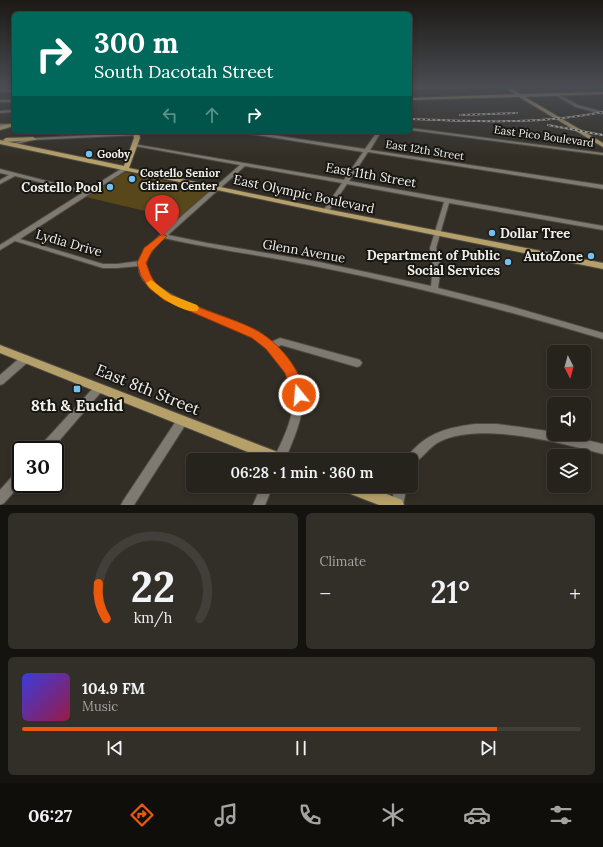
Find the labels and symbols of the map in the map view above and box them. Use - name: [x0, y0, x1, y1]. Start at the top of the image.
- street label: East Pico Boulevard: [493, 122, 595, 150]
- street label: East 12th Street: [385, 137, 466, 163]
- place label: Gooby: [97, 147, 131, 161]
- marker: Gooby: [84, 149, 94, 159]
- street label: East 11th Street: [324, 159, 418, 191]
- place label: Costello Senior Citizen Center: [140, 166, 221, 193]
- street label: East Olympic Boulevard: [232, 171, 376, 217]
- marker: Costello Senior Citizen Center: [127, 174, 137, 184]
- place label: Costello Pool: [21, 179, 102, 196]
- marker: Costello Pool: [105, 182, 115, 192]
- pin: [145, 195, 179, 236]
- street label: Lydia Drive: [34, 225, 104, 261]
- place label: Dollar Tree: [500, 225, 570, 242]
- marker: Dollar Tree: [487, 228, 497, 238]
- street label: Glenn Avenue: [261, 235, 347, 267]
- place label: Department of Public Social Services: [367, 247, 500, 279]
- place label: AutoZone: [524, 248, 583, 265]
- marker: AutoZone: [586, 251, 596, 261]
- marker: Department of Public Social Services: [503, 257, 513, 267]
- north arrow: [547, 345, 591, 389]
- street label: East 8th Street: [93, 359, 204, 419]
- position arrow: [278, 374, 320, 416]
- marker: 8th & Euclid: [72, 384, 82, 394]
- place label: 8th & Euclid: [31, 395, 124, 415]
- speed limit sign: 30: [12, 441, 64, 493]

